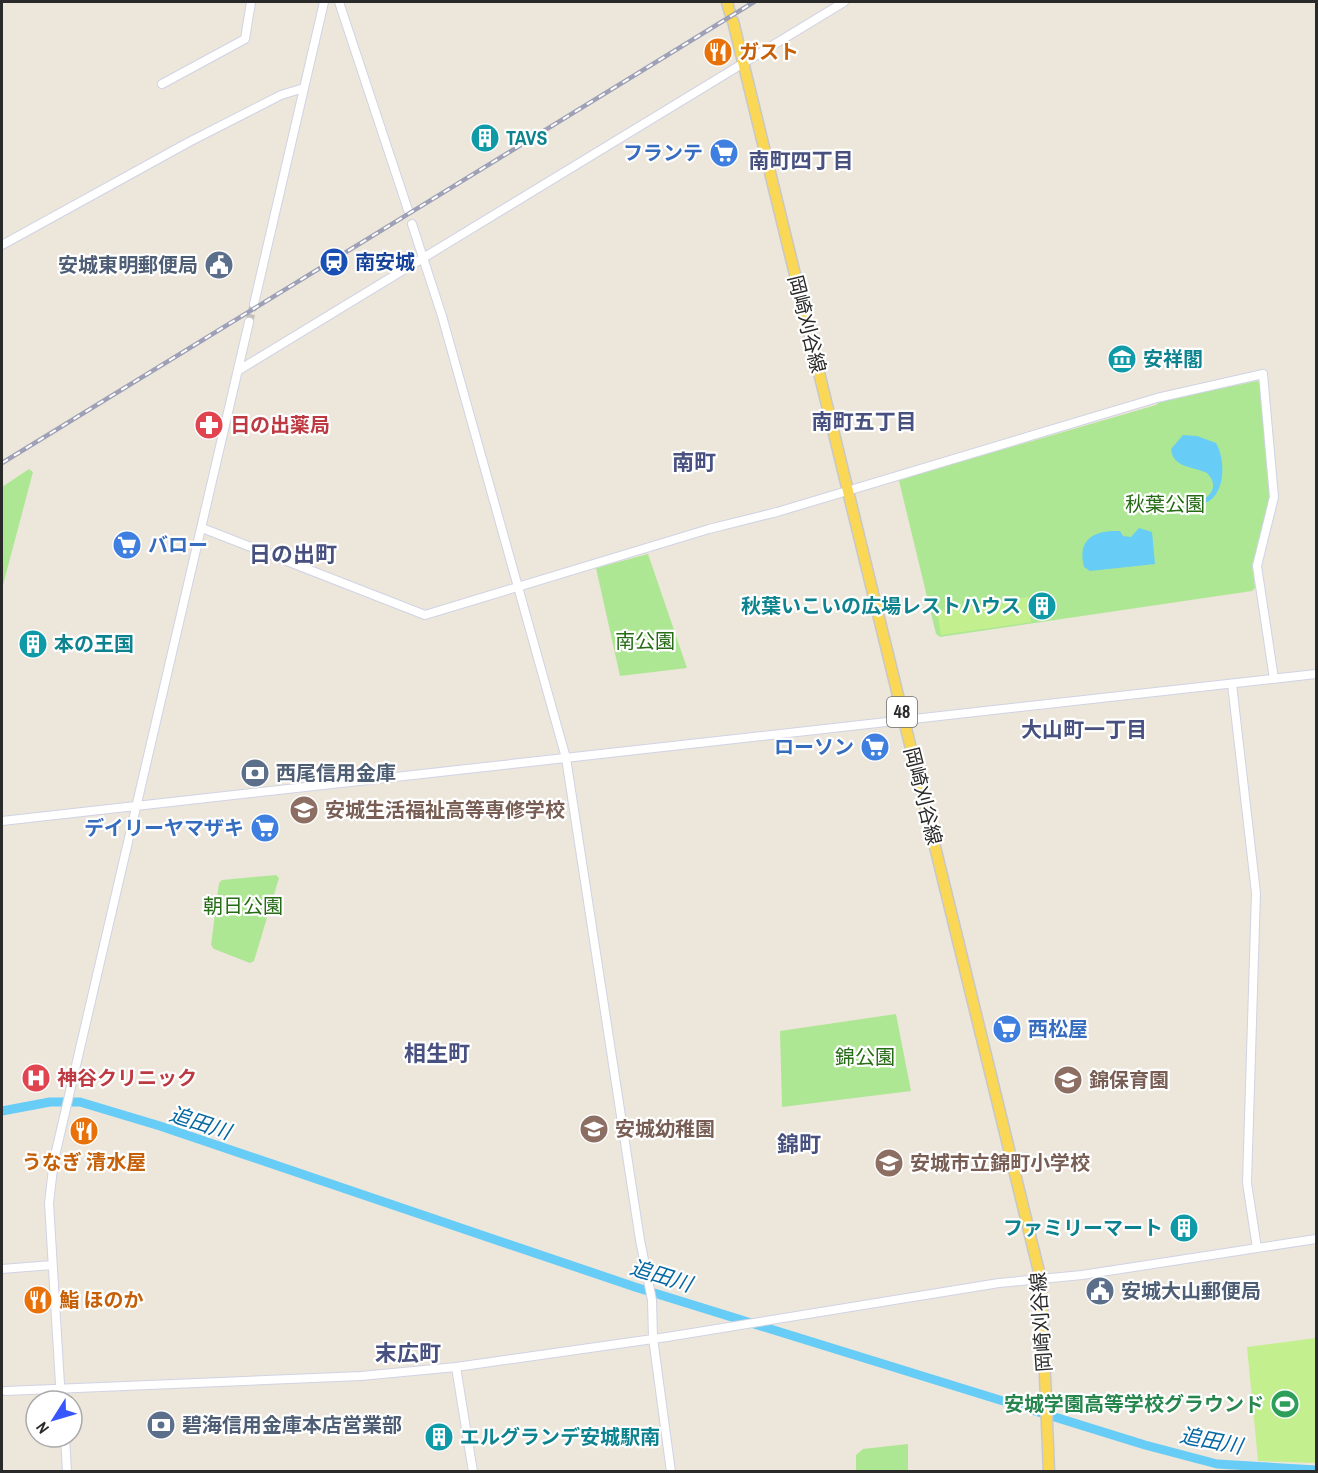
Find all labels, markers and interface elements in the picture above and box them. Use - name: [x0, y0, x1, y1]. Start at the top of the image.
- restaurant icon: ガスト: [702, 36, 734, 68]
- place label: ガスト: [739, 38, 799, 65]
- building icon: TAVS: [469, 122, 501, 154]
- place label: TAVS: [506, 124, 547, 151]
- supermarket icon: フランテ: [708, 137, 740, 169]
- place label: フランテ: [623, 139, 703, 166]
- district label: 南町四丁目: [749, 146, 854, 175]
- station icon: 南安城: [318, 246, 350, 278]
- place label: 南安城: [355, 248, 415, 275]
- public building icon: 安城東明郵便局: [203, 249, 235, 281]
- place label: 安城東明郵便局: [58, 251, 198, 278]
- street label: 岡崎刈谷線: [782, 272, 833, 376]
- museum icon: 安祥閣: [1106, 343, 1138, 375]
- place label: 安祥閣: [1143, 345, 1203, 372]
- district label: 南町五丁目: [812, 407, 917, 436]
- pharmacy icon: 日の出薬局: [193, 409, 225, 441]
- place label: 日の出薬局: [230, 411, 330, 438]
- district label: 南町: [672, 447, 716, 477]
- park label: 秋葉公園: [1125, 490, 1205, 517]
- supermarket icon: バロー: [111, 529, 143, 561]
- place label: バロー: [148, 531, 208, 558]
- district label: 日の出町: [249, 539, 337, 569]
- building icon: 秋葉いこいの広場レストハウス: [1026, 590, 1058, 622]
- place label: 秋葉いこいの広場レストハウス: [741, 592, 1021, 619]
- park label: 南公園: [615, 627, 675, 654]
- building icon: 本の王国: [17, 628, 49, 660]
- place label: 本の王国: [54, 630, 134, 657]
- road number: 48: [887, 697, 917, 727]
- district label: 大山町一丁目: [1021, 715, 1147, 744]
- supermarket icon: ローソン: [859, 731, 891, 763]
- place label: ローソン: [774, 733, 854, 760]
- street label: 岡崎刈谷線: [898, 744, 949, 848]
- bank icon: 西尾信用金庫: [239, 757, 271, 789]
- place label: 西尾信用金庫: [276, 759, 396, 786]
- school or university icon: 安城生活福祉高等専修学校: [288, 794, 320, 826]
- place label: 安城生活福祉高等専修学校: [325, 796, 565, 823]
- supermarket icon: デイリーヤマザキ: [249, 812, 281, 844]
- place label: デイリーヤマザキ: [84, 814, 244, 841]
- park label: 朝日公園: [203, 892, 283, 919]
- supermarket icon: 西松屋: [991, 1013, 1023, 1045]
- place label: 西松屋: [1028, 1015, 1088, 1042]
- district label: 相生町: [404, 1038, 470, 1068]
- park label: 錦公園: [835, 1043, 895, 1070]
- hospital icon: 神谷クリニック: [20, 1062, 52, 1094]
- place label: 神谷クリニック: [57, 1064, 197, 1091]
- school or university icon: 錦保育園: [1052, 1064, 1084, 1096]
- place label: 錦保育園: [1089, 1066, 1169, 1093]
- water label: 追田川: [166, 1099, 236, 1147]
- school or university icon: 安城幼稚園: [578, 1113, 610, 1145]
- restaurant icon: うなぎ 清水屋: [68, 1115, 100, 1147]
- place label: 安城幼稚園: [615, 1115, 715, 1142]
- district label: 錦町: [777, 1129, 821, 1159]
- school or university icon: 安城市立錦町小学校: [873, 1147, 905, 1179]
- place label: うなぎ 清水屋: [22, 1148, 146, 1175]
- place label: 安城市立錦町小学校: [910, 1149, 1090, 1176]
- building icon: ファミリーマート: [1168, 1212, 1200, 1244]
- place label: ファミリーマート: [1003, 1214, 1163, 1241]
- water label: 追田川: [627, 1252, 697, 1299]
- street label: 岡崎刈谷線: [1024, 1271, 1057, 1373]
- public building icon: 安城大山郵便局: [1084, 1275, 1116, 1307]
- place label: 安城大山郵便局: [1121, 1277, 1261, 1304]
- restaurant icon: 鮨 ほのか: [22, 1284, 54, 1316]
- place label: 鮨 ほのか: [59, 1286, 144, 1313]
- district label: 末広町: [375, 1338, 441, 1368]
- sports icon: 安城学園高等学校グラウンド: [1269, 1388, 1301, 1420]
- north arrow: [24, 1389, 84, 1449]
- place label: 安城学園高等学校グラウンド: [1004, 1390, 1264, 1417]
- bank icon: 碧海信用金庫本店営業部: [145, 1409, 177, 1441]
- place label: 碧海信用金庫本店営業部: [182, 1411, 402, 1438]
- text: N: [30, 1418, 54, 1438]
- water label: 追田川: [1177, 1420, 1247, 1461]
- building icon: エルグランデ安城駅南: [423, 1421, 455, 1453]
- place label: エルグランデ安城駅南: [460, 1423, 660, 1450]

